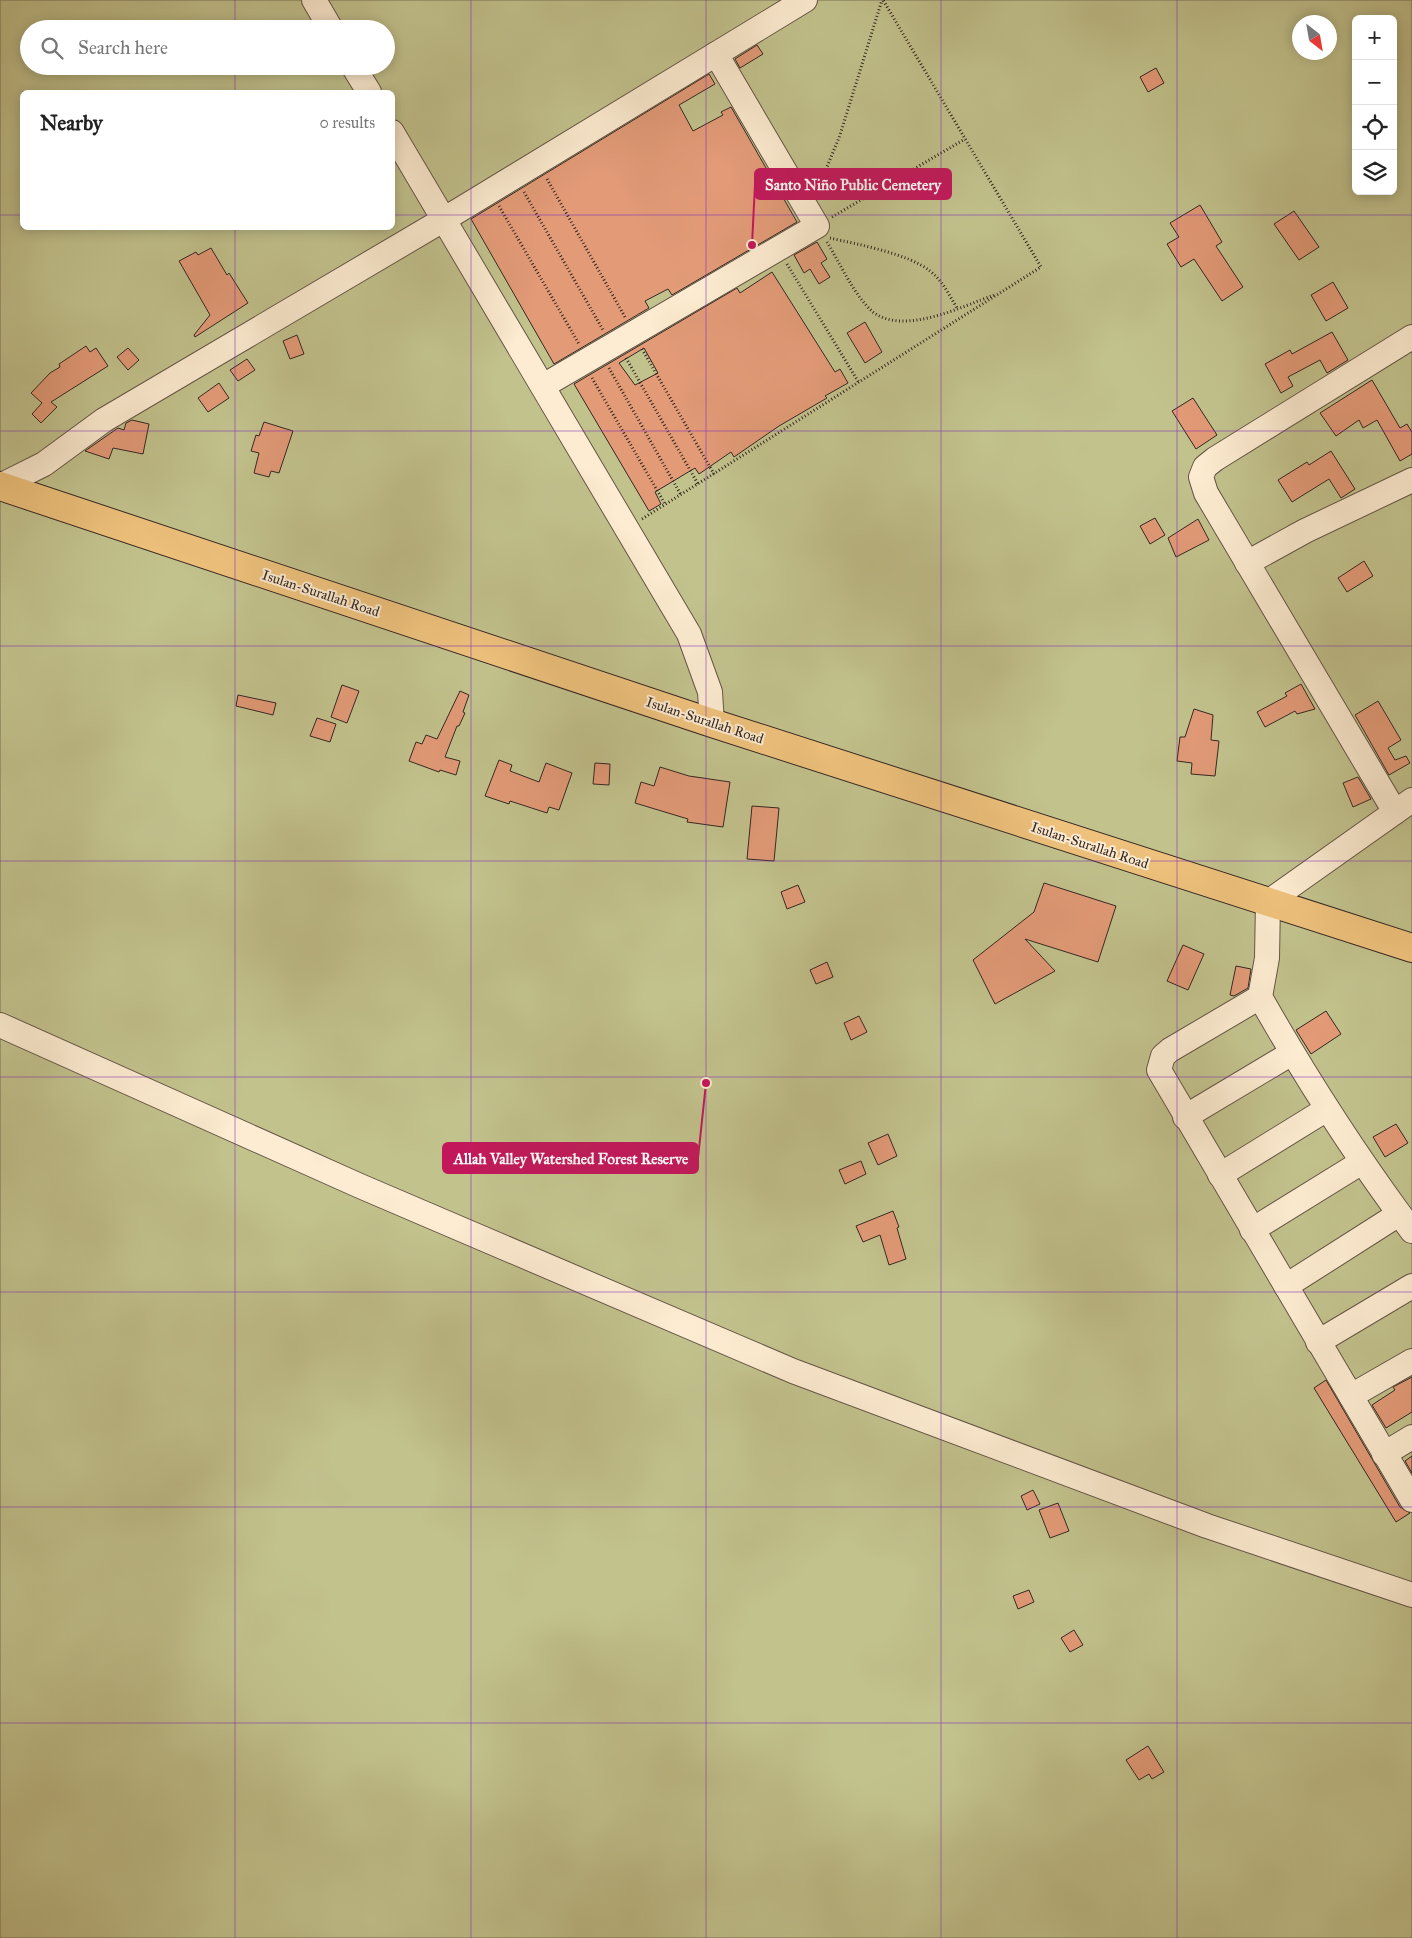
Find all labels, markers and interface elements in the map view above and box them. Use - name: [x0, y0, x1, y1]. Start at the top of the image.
- north arrow: [1292, 15, 1337, 60]
- map controls: [1352, 15, 1397, 195]
- button: +: [1352, 15, 1397, 60]
- search box: [20, 20, 395, 75]
- icon: search: [38, 34, 66, 62]
- text: Search here: [78, 36, 168, 59]
- button: −: [1352, 60, 1397, 105]
- button: locate: [1352, 105, 1397, 150]
- text: Nearby: [40, 110, 103, 136]
- text: 0 results: [320, 113, 375, 132]
- button: layers: [1352, 150, 1397, 195]
- callout: Santo Niño Public Cemetery: [755, 169, 951, 199]
- text: Santo Niño Public Cemetery: [765, 176, 942, 195]
- street label: Isulan-Surallah Road: [260, 567, 382, 620]
- street label: Isulan-Surallah Road: [644, 694, 766, 747]
- street label: Isulan-Surallah Road: [1029, 819, 1151, 872]
- callout: Allah Valley Watershed Forest Reserve: [443, 1143, 698, 1173]
- text: Allah Valley Watershed Forest Reserve: [453, 1150, 689, 1169]

